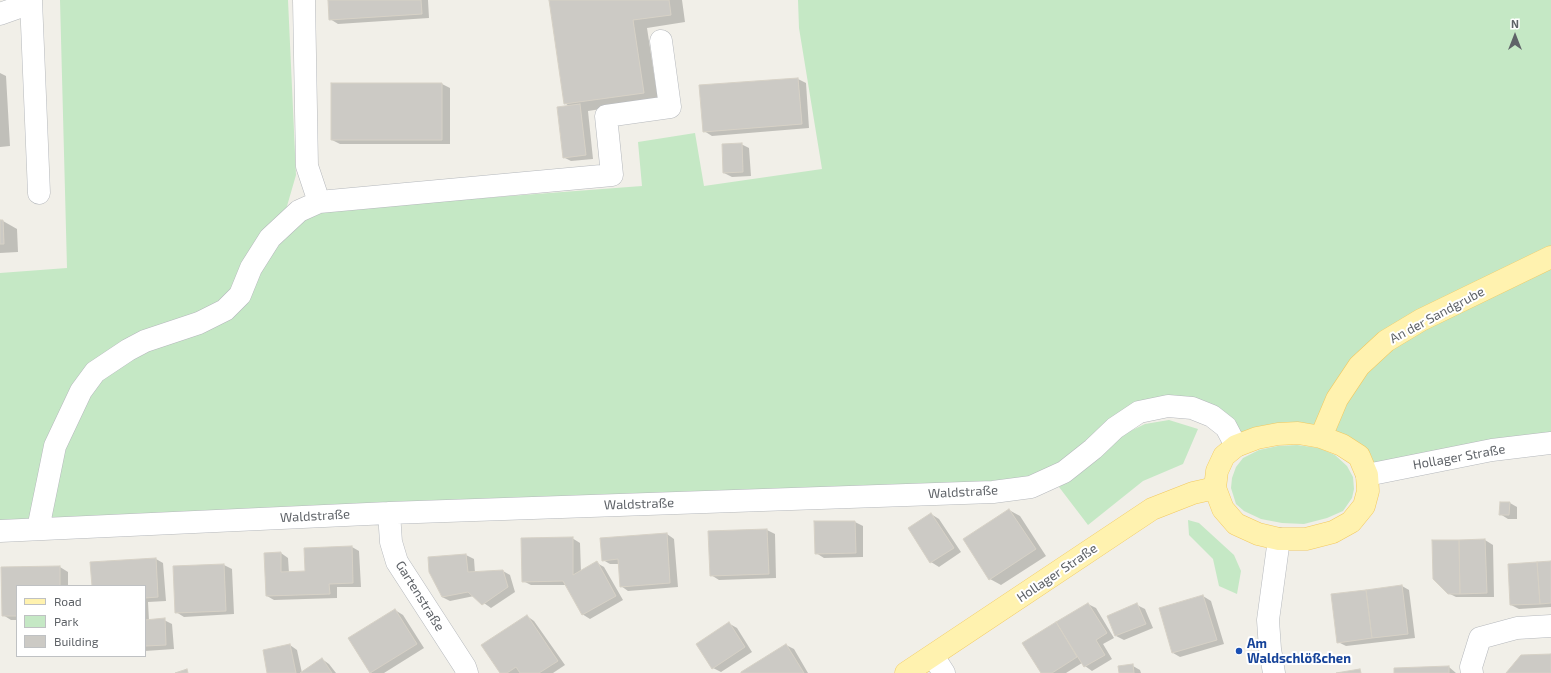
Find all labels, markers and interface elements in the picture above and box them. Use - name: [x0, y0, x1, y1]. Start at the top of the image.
- north arrow: [1495, 16, 1535, 56]
- text: N: [1511, 17, 1519, 30]
- street label: An der Sandgrube: [1387, 284, 1487, 346]
- street label: Hollager Straße: [1412, 441, 1506, 473]
- street label: Waldstraße: [928, 482, 998, 502]
- street label: Waldstraße: [604, 495, 674, 513]
- street label: Waldstraße: [280, 506, 350, 526]
- street label: Hollager Straße: [1014, 540, 1100, 606]
- street label: Gartenstraße: [392, 558, 448, 634]
- legend: [16, 585, 146, 657]
- text: Road: [54, 594, 82, 608]
- text: Park: [54, 614, 79, 628]
- text: Building: [54, 634, 98, 648]
- place label: Am Waldschlößchen: [1247, 636, 1351, 667]
- marker: Am Waldschlößchen: [1234, 646, 1244, 656]

